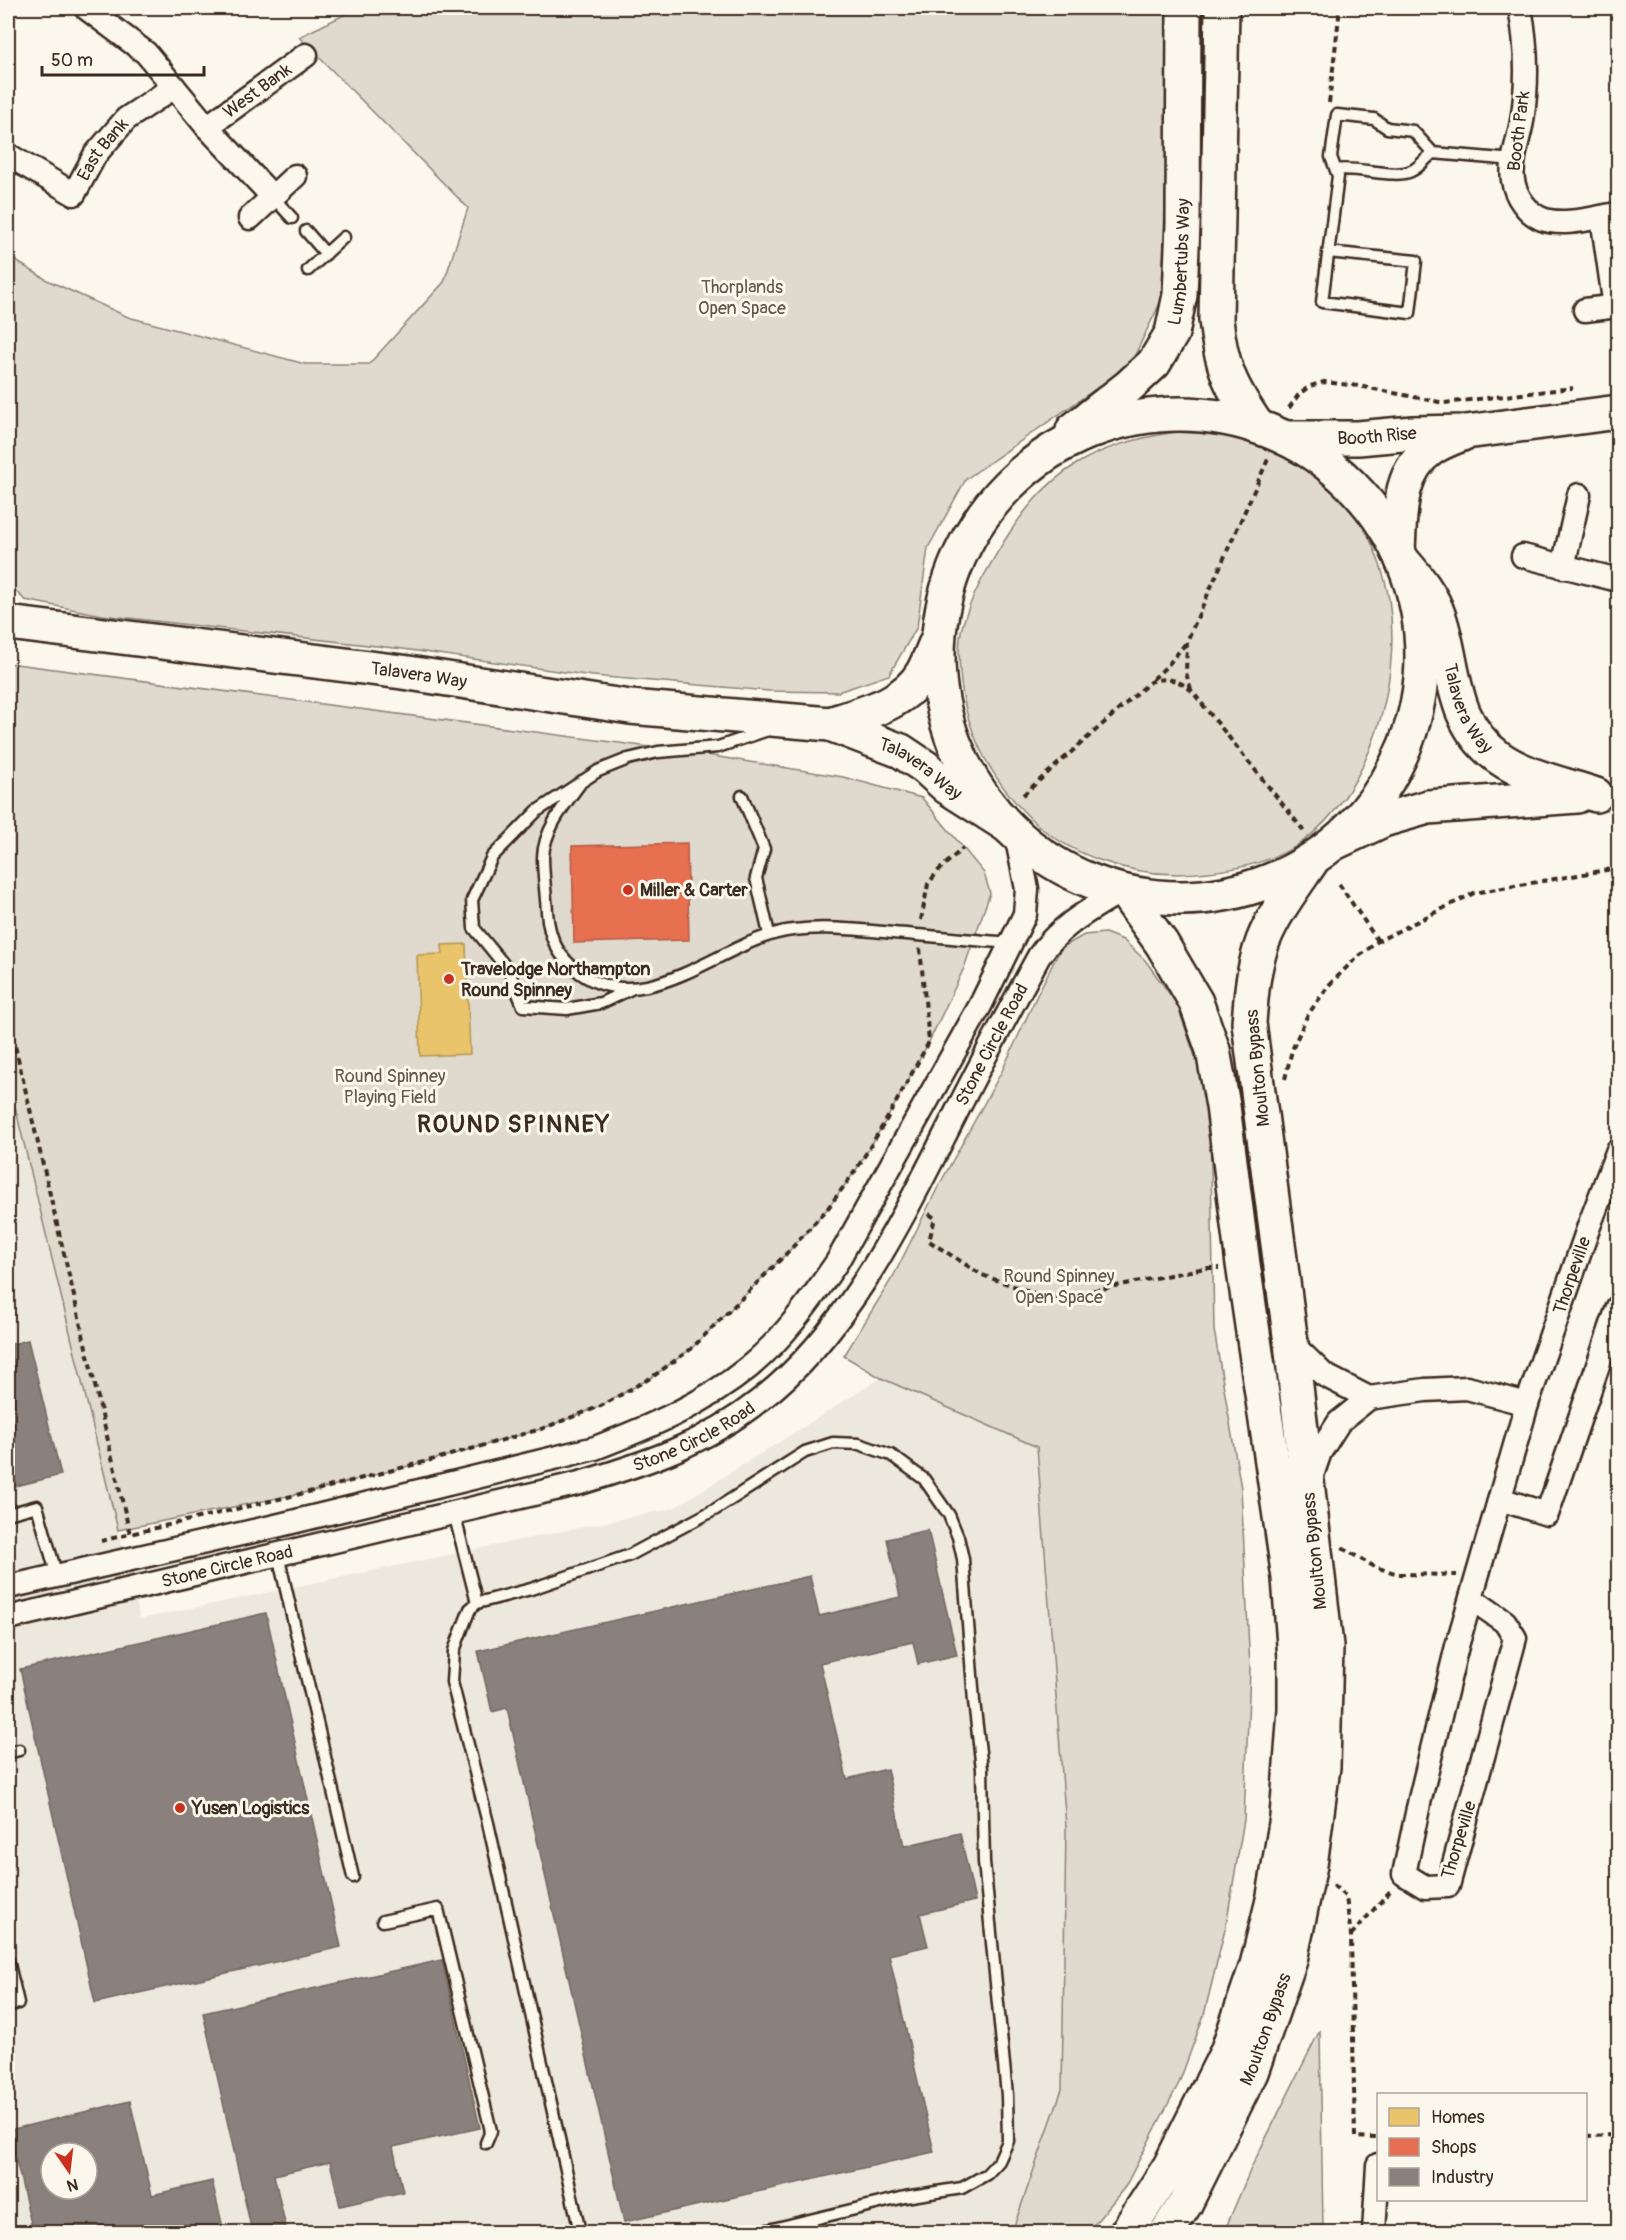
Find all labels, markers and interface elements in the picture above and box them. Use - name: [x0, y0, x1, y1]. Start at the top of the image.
- scale bar: [42, 39, 204, 77]
- text: 50 m: [51, 49, 93, 72]
- street label: West Bank: [218, 58, 296, 123]
- street label: Booth Park: [1503, 89, 1535, 172]
- street label: East Bank: [72, 113, 134, 185]
- street label: Lumbertubs Way: [1162, 198, 1195, 327]
- park label: Thorplands Open Space: [698, 276, 786, 320]
- street label: Booth Rise: [1337, 421, 1418, 450]
- street label: Talavera Way: [369, 657, 469, 693]
- street label: Talavera Way: [1439, 661, 1498, 759]
- street label: Talavera Way: [875, 732, 967, 805]
- place label: Miller & Carter: [640, 879, 748, 902]
- marker: Miller & Carter: [621, 883, 635, 897]
- place label: Travelodge Northampton Round Spinney: [460, 958, 650, 1002]
- marker: Travelodge Northampton Round Spinney: [442, 972, 456, 986]
- street label: Stone Circle Road: [950, 980, 1033, 1109]
- street label: Moulton Bypass: [1240, 1008, 1276, 1128]
- park label: Round Spinney Playing Field: [334, 1065, 446, 1109]
- district label: ROUND SPINNEY: [417, 1110, 611, 1139]
- street label: Thorpeville: [1548, 1233, 1596, 1317]
- park label: Round Spinney Open Space: [1003, 1265, 1115, 1309]
- street label: Stone Circle Road: [630, 1396, 760, 1477]
- street label: Moulton Bypass: [1297, 1491, 1333, 1611]
- street label: Stone Circle Road: [159, 1540, 295, 1593]
- place label: Yusen Logistics: [191, 1797, 310, 1820]
- street label: Thorpeville: [1436, 1798, 1482, 1882]
- marker: Yusen Logistics: [173, 1801, 187, 1815]
- street label: Moulton Bypass: [1235, 1970, 1296, 2089]
- legend: [1377, 2093, 1587, 2201]
- text: Homes: [1431, 2106, 1484, 2129]
- text: Shops: [1431, 2136, 1476, 2159]
- north arrow: [39, 2141, 99, 2201]
- text: Industry: [1431, 2166, 1494, 2189]
- text: N: [65, 2174, 80, 2196]

